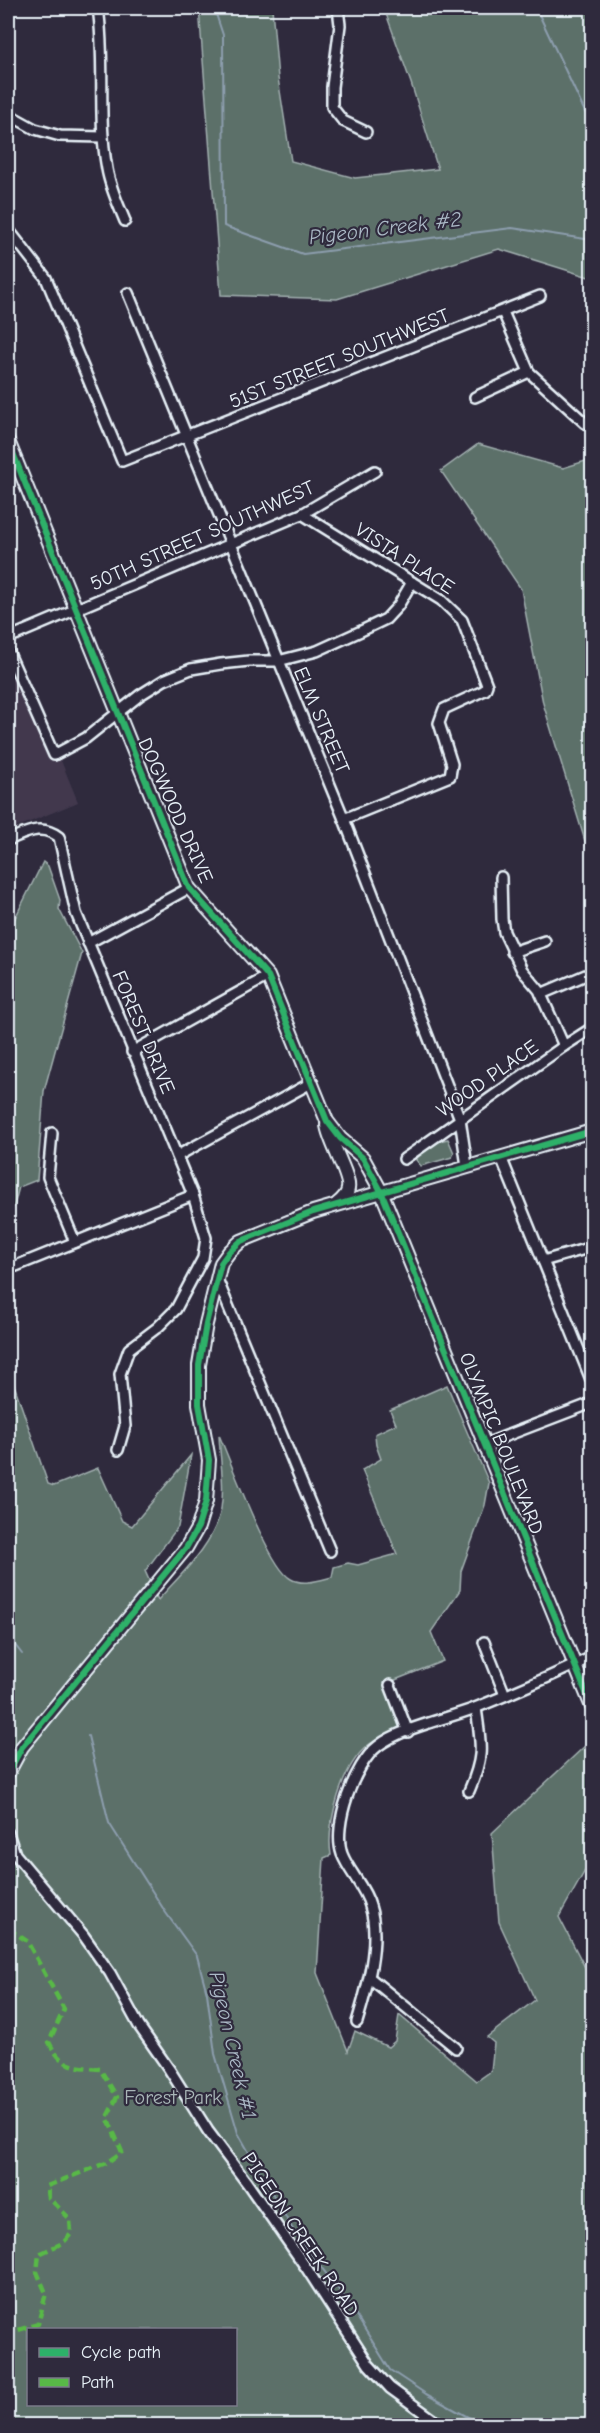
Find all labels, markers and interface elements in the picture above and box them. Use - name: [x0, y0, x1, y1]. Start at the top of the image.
- water label: Pigeon Creek #2: [307, 207, 463, 249]
- street label: 51ST STREET SOUTHWEST: [226, 304, 453, 413]
- street label: 50TH STREET SOUTHWEST: [87, 475, 318, 595]
- street label: VISTA PLACE: [351, 518, 459, 599]
- street label: ELM STREET: [289, 663, 355, 777]
- street label: DOGWOOD DRIVE: [133, 734, 218, 886]
- street label: FOREST DRIVE: [107, 967, 180, 1097]
- street label: WOOD PLACE: [432, 1035, 542, 1122]
- street label: OLYMPIC BOULEVARD: [455, 1349, 549, 1537]
- water label: Pigeon Creek #1: [204, 1969, 262, 2121]
- park label: Forest Park: [124, 2086, 222, 2109]
- street label: PIGEON CREEK ROAD: [237, 2148, 364, 2321]
- legend: [27, 2328, 237, 2406]
- text: Cycle path: [81, 2342, 161, 2363]
- text: Path: [81, 2372, 114, 2393]

